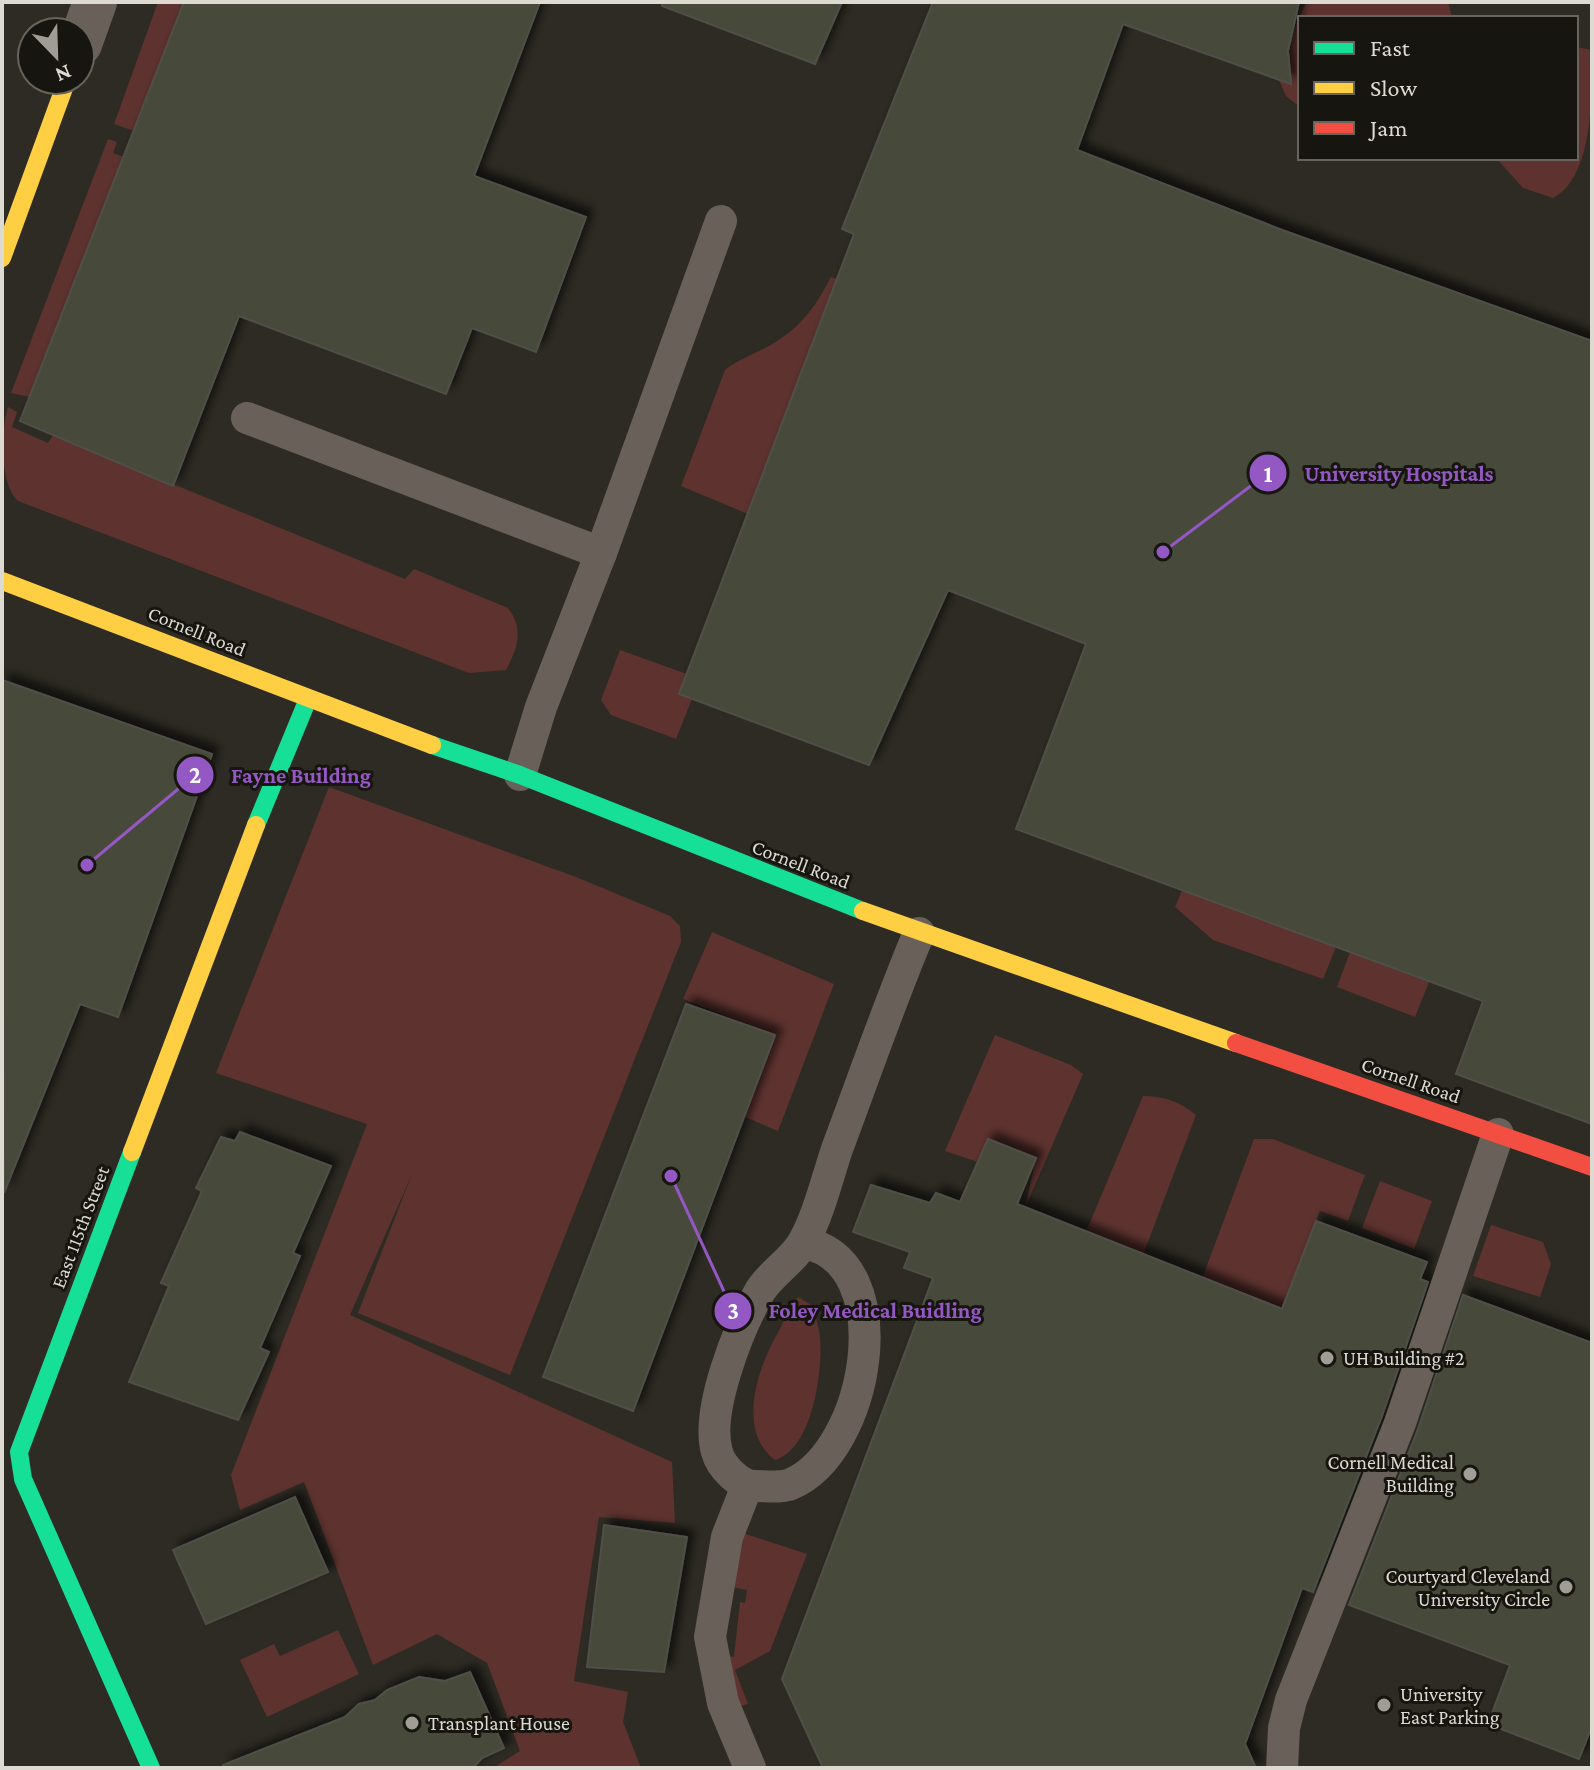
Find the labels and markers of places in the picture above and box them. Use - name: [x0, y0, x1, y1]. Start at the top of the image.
- callout: University Hospitals: [1248, 450, 1509, 496]
- callout: Fayne Building: [175, 752, 387, 798]
- callout: Foley Medical Buidling: [713, 1288, 998, 1334]
- place label: UH Building #2: [1343, 1347, 1465, 1370]
- marker: UH Building #2: [1318, 1349, 1336, 1367]
- place label: Cornell Medical Building: [1328, 1451, 1454, 1497]
- marker: Cornell Medical Building: [1461, 1465, 1479, 1483]
- place label: Courtyard Cleveland University Circle: [1385, 1565, 1550, 1611]
- marker: Courtyard Cleveland University Circle: [1557, 1578, 1575, 1596]
- place label: University East Parking: [1400, 1683, 1500, 1729]
- marker: University East Parking: [1375, 1696, 1393, 1714]
- place label: Transplant House: [428, 1712, 570, 1735]
- marker: Transplant House: [403, 1714, 421, 1732]

